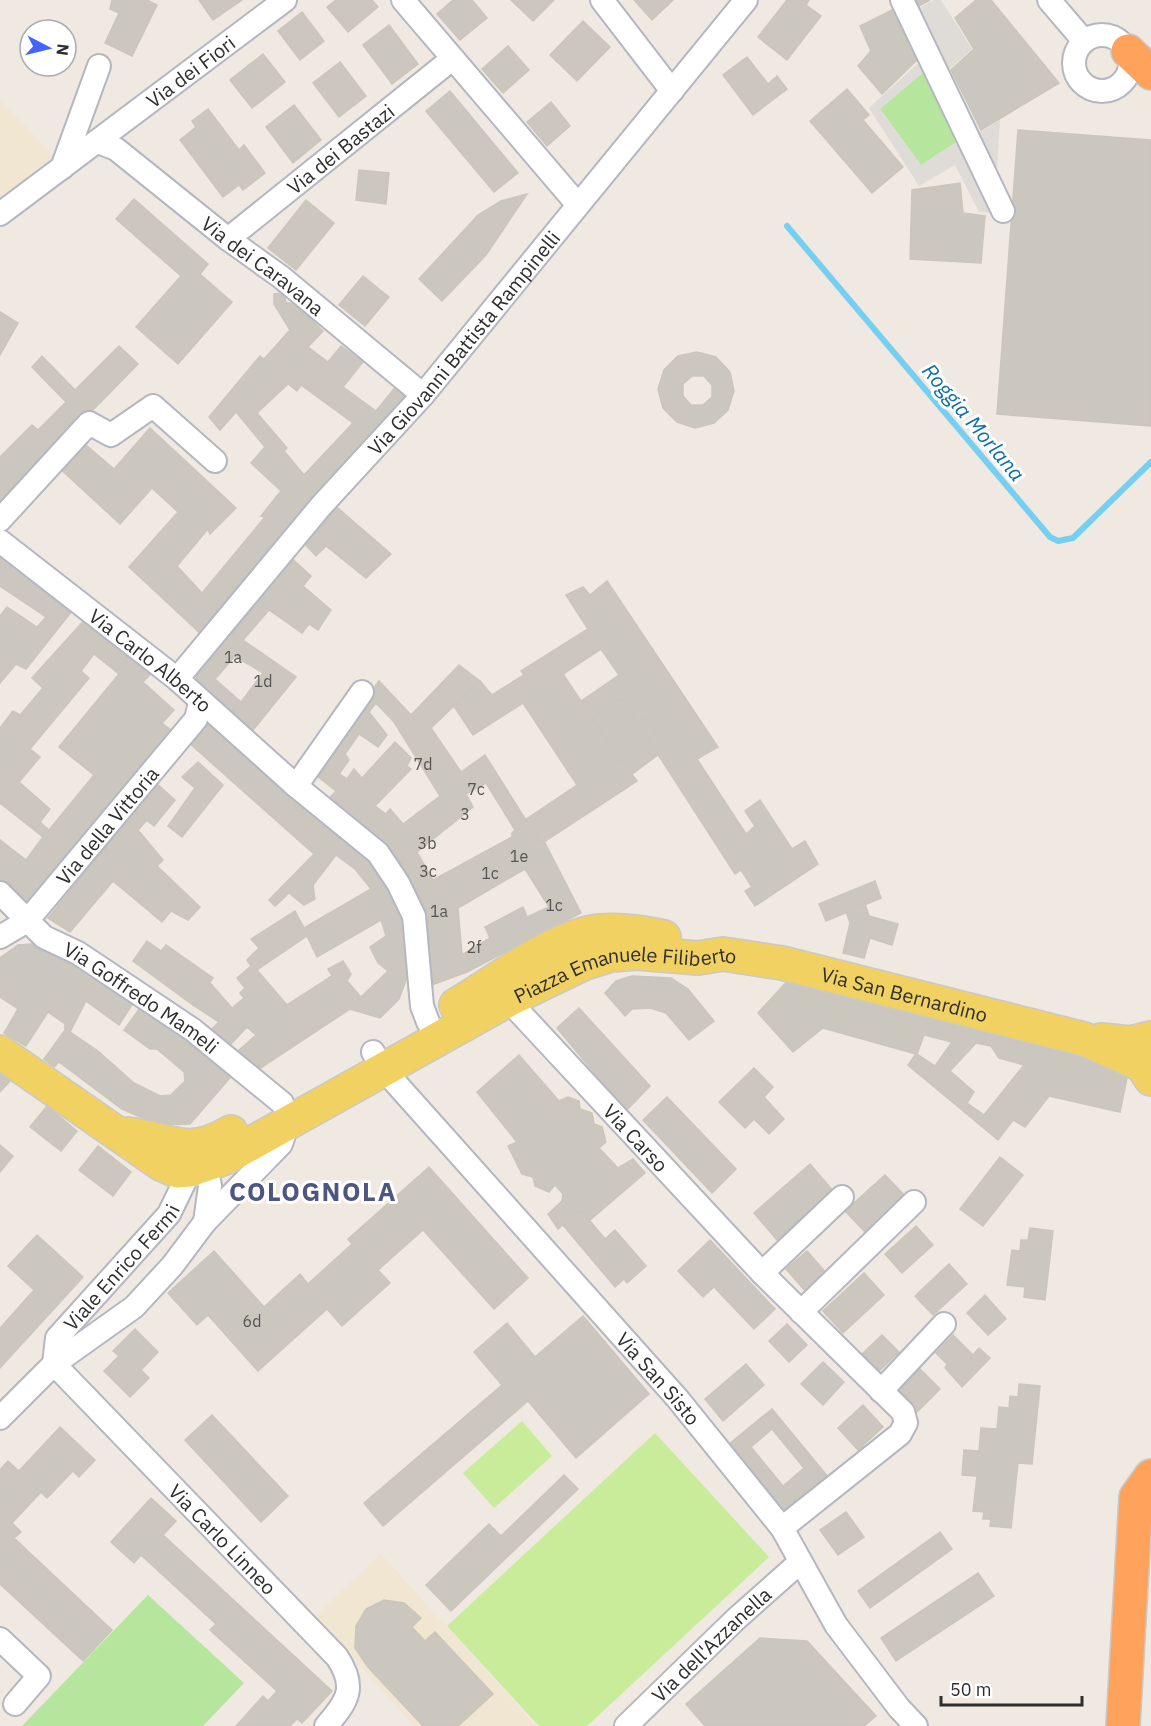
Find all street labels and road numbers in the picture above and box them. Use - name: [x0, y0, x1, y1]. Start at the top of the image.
- street label: Via dei Fiori: [140, 29, 240, 113]
- street label: Via dei Bastazi: [281, 97, 399, 200]
- street label: Via dei Caravana: [196, 210, 331, 321]
- street label: Via Giovanni Battista Rampinelli: [361, 225, 566, 461]
- street label: Via Carlo Alberto: [84, 602, 218, 718]
- street label: Via della Vittoria: [50, 760, 165, 890]
- street label: Via Goffredo Mameli: [60, 935, 225, 1059]
- street label: Piazza Emanuele Filiberto: [509, 939, 739, 1009]
- street label: Via San Bernardino: [818, 960, 991, 1028]
- street label: Via Carso: [598, 1098, 675, 1178]
- street label: Viale Enrico Fermi: [57, 1199, 185, 1336]
- street label: Via San Sisto: [611, 1326, 707, 1430]
- street label: Via Carlo Linneo: [163, 1477, 283, 1600]
- street label: Via dell'Azzanella: [645, 1580, 777, 1708]

